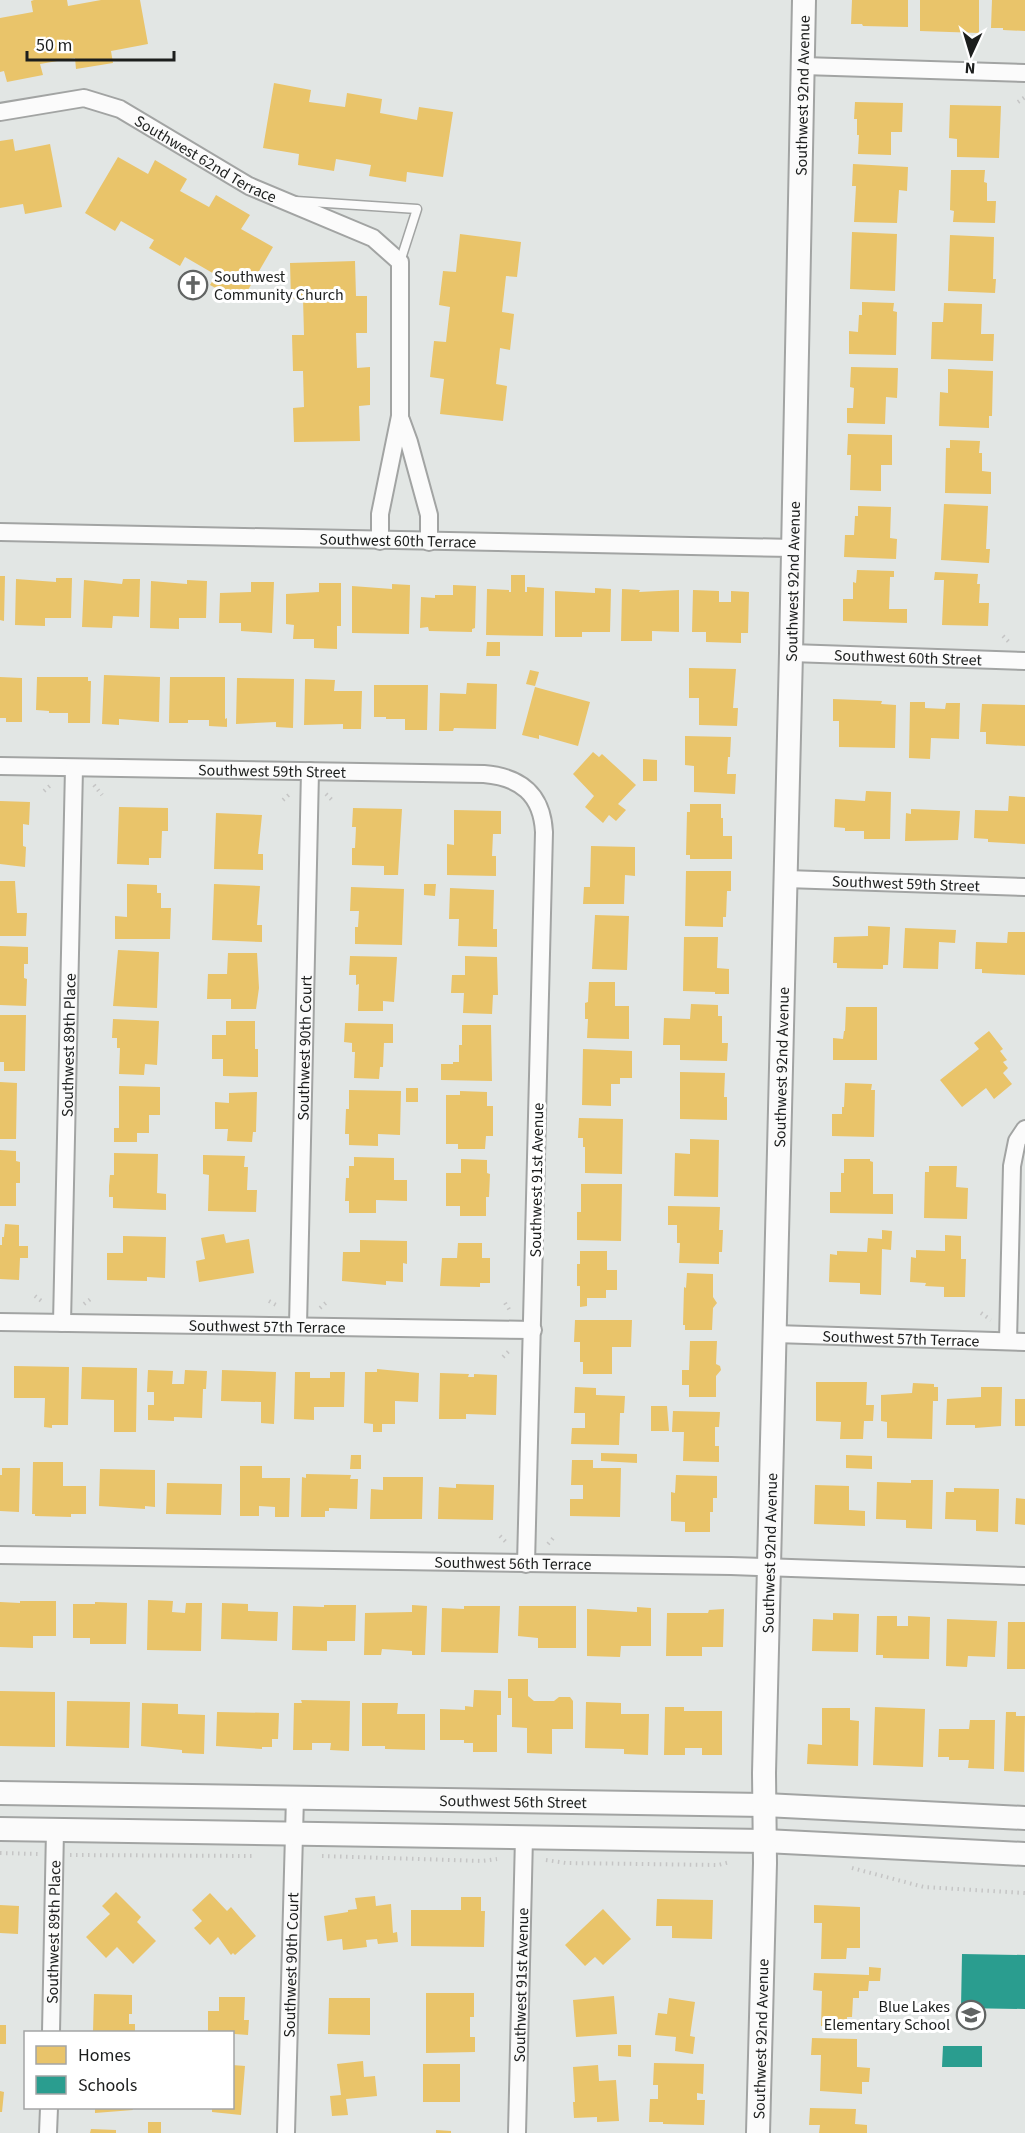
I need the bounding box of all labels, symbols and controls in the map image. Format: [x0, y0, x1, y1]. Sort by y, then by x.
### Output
street label: Southwest 92nd Avenue [791, 15, 816, 176]
scale bar [27, 24, 174, 62]
north arrow [941, 24, 1001, 84]
text: 50 m [36, 33, 72, 58]
text: N [964, 57, 976, 79]
street label: Southwest 62nd Terrace [130, 110, 280, 208]
place label: Southwest Community Church [214, 266, 344, 306]
church icon: Southwest Community Church [177, 269, 209, 301]
street label: Southwest 92nd Avenue [781, 501, 806, 662]
street label: Southwest 60th Terrace [319, 528, 477, 554]
street label: Southwest 60th Street [834, 644, 983, 672]
street label: Southwest 59th Street [198, 759, 347, 784]
street label: Southwest 59th Street [832, 871, 981, 898]
street label: Southwest 89th Place [56, 973, 82, 1117]
street label: Southwest 90th Court [292, 975, 318, 1121]
street label: Southwest 92nd Avenue [769, 987, 795, 1148]
street label: Southwest 91st Avenue [525, 1102, 549, 1258]
street label: Southwest 57th Terrace [188, 1315, 346, 1339]
street label: Southwest 57th Terrace [822, 1326, 980, 1353]
street label: Southwest 92nd Avenue [757, 1473, 783, 1634]
street label: Southwest 56th Terrace [434, 1552, 592, 1576]
street label: Southwest 56th Street [439, 1790, 588, 1814]
street label: Southwest 89th Place [42, 1860, 66, 2004]
street label: Southwest 90th Court [279, 1892, 304, 2038]
street label: Southwest 91st Avenue [509, 1907, 534, 2063]
street label: Southwest 92nd Avenue [748, 1958, 775, 2120]
place label: Blue Lakes Elementary School [824, 1996, 950, 2036]
school or university icon: Blue Lakes Elementary School [955, 1999, 987, 2031]
legend [24, 2031, 234, 2109]
text: Homes [78, 2043, 131, 2068]
text: Schools [78, 2073, 137, 2098]

